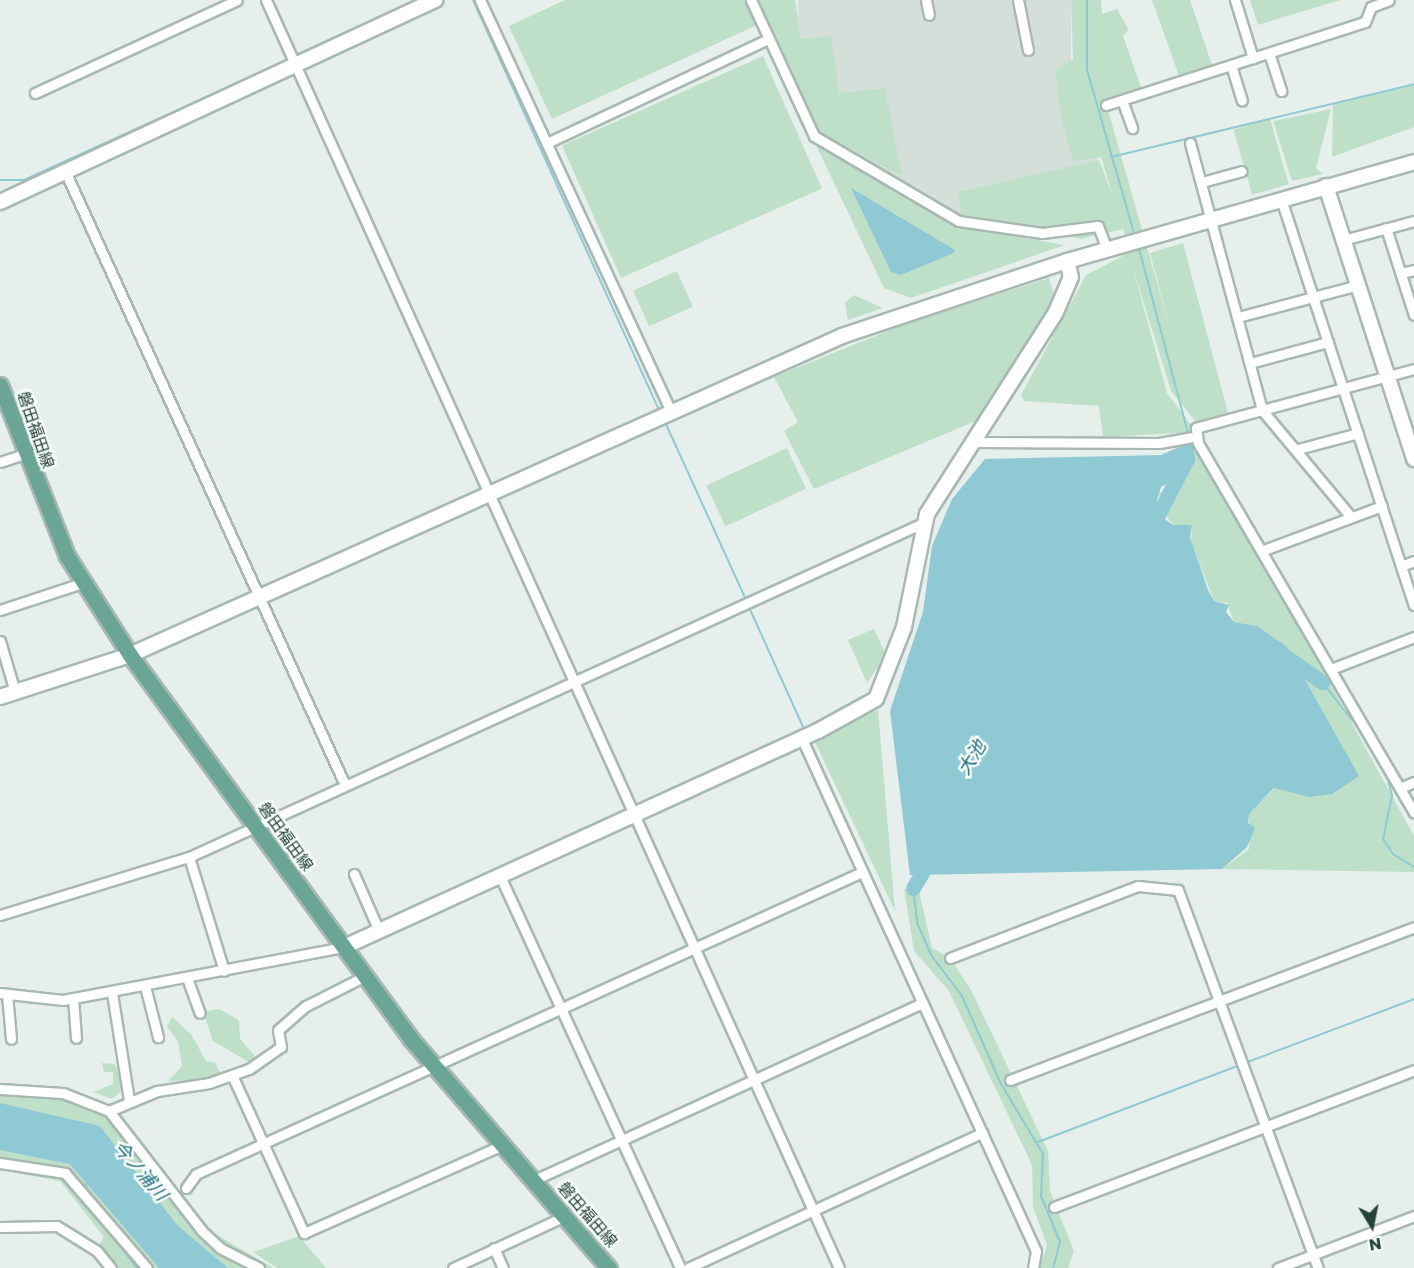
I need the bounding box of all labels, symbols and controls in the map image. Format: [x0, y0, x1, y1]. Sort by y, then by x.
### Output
street label: 磐田福田線 [13, 389, 57, 471]
water label: 大池 [953, 737, 991, 779]
street label: 磐田福田線 [254, 799, 316, 875]
water label: 今ノ浦川 [108, 1137, 172, 1205]
street label: 磐田福田線 [554, 1179, 620, 1251]
north arrow [1342, 1196, 1402, 1256]
text: N [1367, 1232, 1383, 1257]

